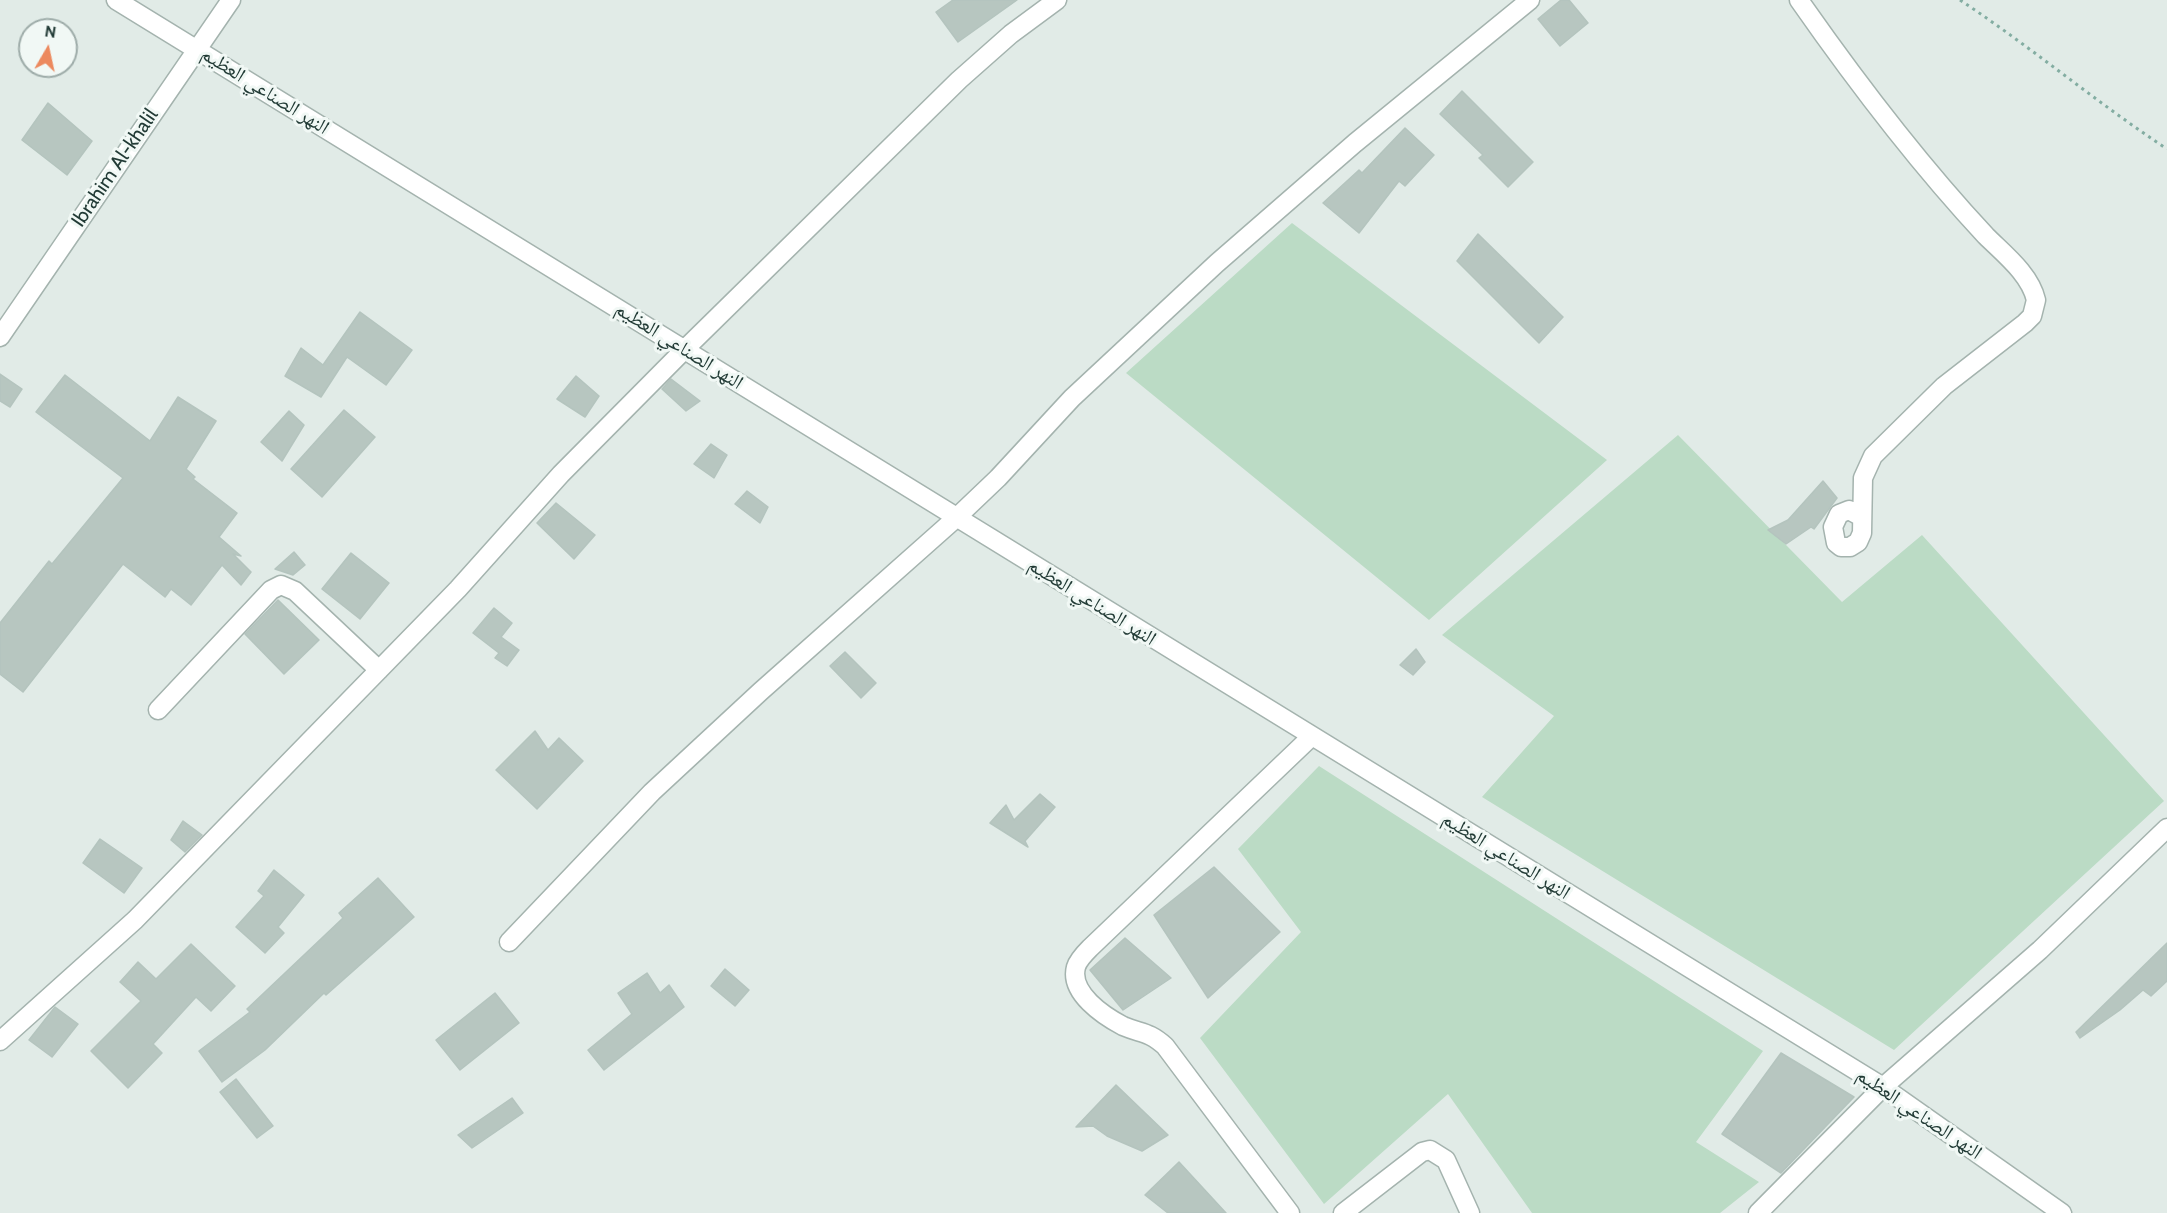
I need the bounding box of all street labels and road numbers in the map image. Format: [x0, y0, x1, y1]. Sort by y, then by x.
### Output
street label: النهر الصناعي العظيم [197, 42, 333, 140]
street label: Ibrahim Al-khalil [67, 104, 163, 232]
street label: النهر الصناعي العظيم [611, 297, 747, 395]
street label: النهر الصناعي العظيم [1024, 553, 1160, 651]
street label: النهر الصناعي العظيم [1438, 807, 1574, 905]
street label: النهر الصناعي العظيم [1852, 1063, 1986, 1165]

